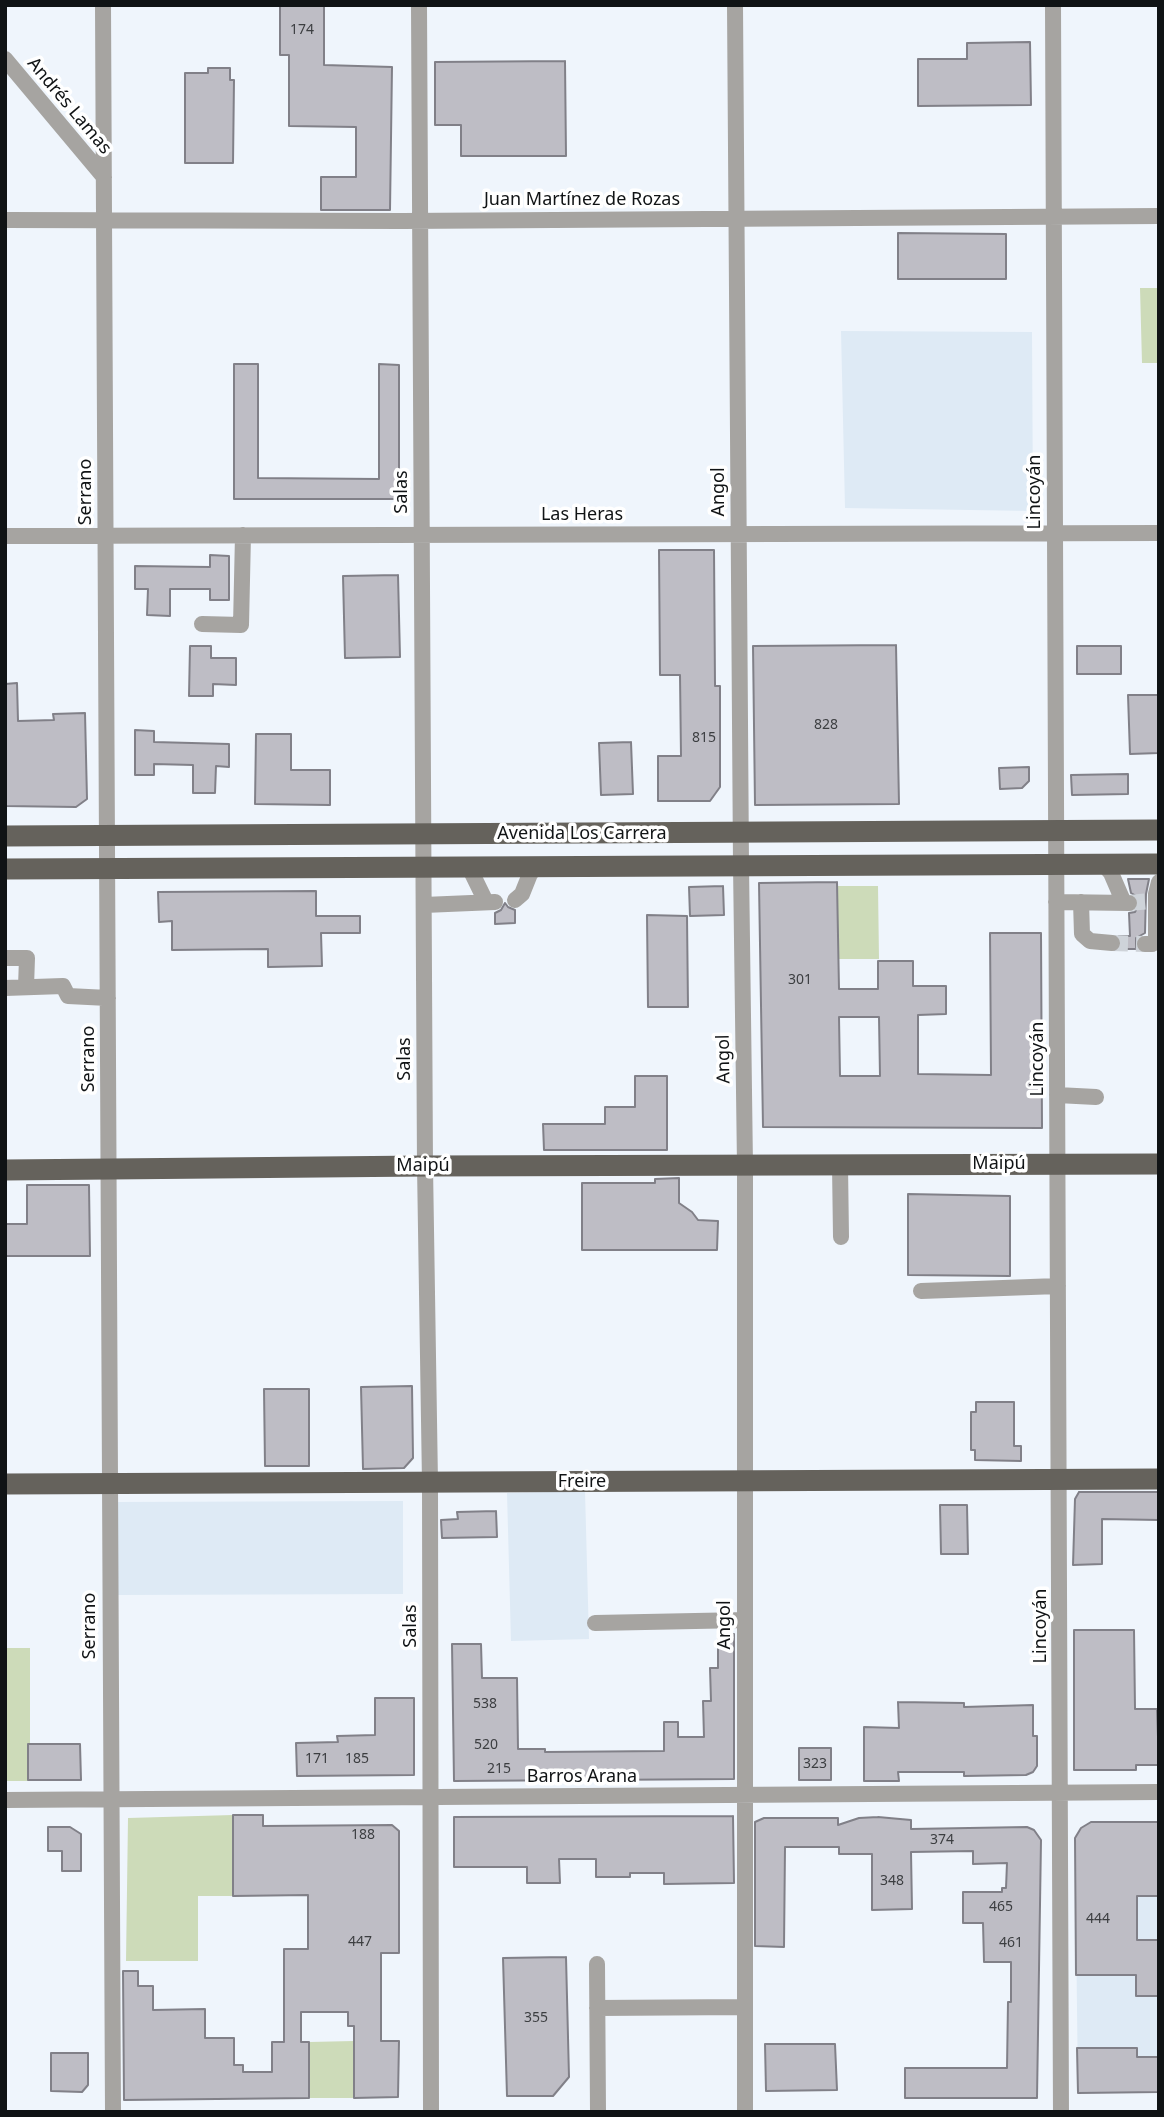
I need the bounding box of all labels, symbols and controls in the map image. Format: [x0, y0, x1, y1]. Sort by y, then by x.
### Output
house number: 174 [290, 22, 314, 38]
street label: Andrés Lamas [22, 53, 116, 159]
street label: Juan Martínez de Rozas [484, 189, 680, 211]
street label: Lincoyán [1024, 455, 1046, 529]
street label: Serrano [75, 459, 97, 525]
street label: Angol [708, 467, 730, 517]
street label: Salas [391, 470, 413, 514]
street label: Las Heras [541, 504, 623, 526]
house number: 828 [814, 717, 838, 733]
house number: 815 [692, 730, 716, 746]
street label: Avenida Los Carrera [497, 823, 667, 845]
house number: 301 [788, 972, 812, 988]
street label: Lincoyán [1027, 1022, 1049, 1096]
street label: Serrano [78, 1026, 100, 1092]
street label: Angol [713, 1034, 735, 1084]
street label: Salas [394, 1037, 416, 1081]
street label: Maipú [972, 1153, 1026, 1175]
street label: Maipú [396, 1155, 450, 1177]
street label: Freire [558, 1471, 606, 1493]
street label: Lincoyán [1030, 1589, 1052, 1663]
street label: Serrano [79, 1593, 101, 1659]
street label: Angol [714, 1600, 736, 1650]
street label: Salas [400, 1604, 422, 1648]
house number: 538 [473, 1696, 497, 1712]
house number: 520 [474, 1737, 498, 1753]
house number: 171 [305, 1751, 329, 1767]
house number: 185 [345, 1751, 369, 1767]
house number: 323 [803, 1756, 827, 1772]
house number: 215 [487, 1761, 511, 1777]
street label: Barros Arana [527, 1766, 637, 1788]
house number: 188 [351, 1827, 375, 1843]
house number: 374 [930, 1832, 954, 1848]
house number: 348 [880, 1873, 904, 1889]
house number: 465 [989, 1899, 1013, 1915]
house number: 444 [1086, 1911, 1110, 1927]
house number: 447 [348, 1934, 372, 1950]
house number: 461 [999, 1935, 1023, 1951]
house number: 355 [524, 2010, 548, 2026]

